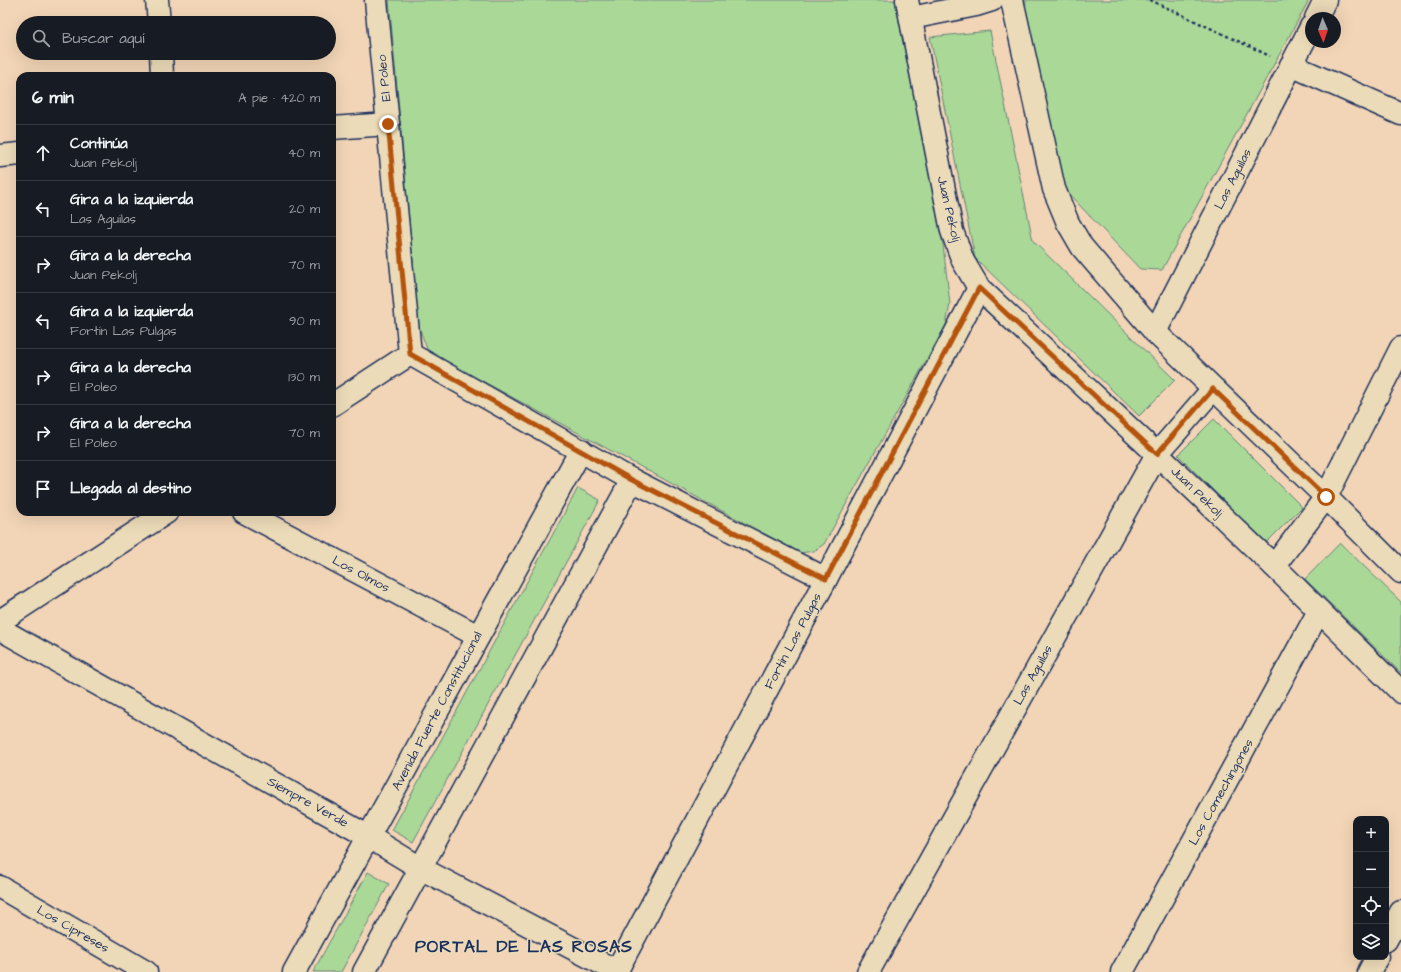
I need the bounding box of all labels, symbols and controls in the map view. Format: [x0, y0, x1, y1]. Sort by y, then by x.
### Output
north arrow [1305, 12, 1341, 48]
search box [16, 16, 336, 60]
icon: search [30, 27, 52, 49]
text: Buscar aquí [62, 28, 144, 49]
street label: El Poleo [373, 53, 395, 102]
text: 6 min [32, 86, 74, 110]
text: A pie · 420 m [238, 89, 320, 107]
route end [379, 115, 397, 133]
text: Continúa [70, 133, 128, 154]
icon: ahead [32, 142, 54, 164]
text: 40 m [288, 144, 320, 162]
street label: Las Aguilas [1210, 145, 1257, 213]
text: Juan Pekolj [70, 154, 137, 172]
street label: Juan Pekolj [933, 174, 965, 244]
text: Gira a la izquierda [70, 189, 193, 210]
icon: left [32, 198, 54, 220]
text: 20 m [289, 200, 320, 218]
text: Las Aguilas [70, 210, 136, 228]
text: Gira a la derecha [70, 245, 191, 266]
icon: right [32, 254, 54, 276]
text: 70 m [288, 256, 320, 274]
text: Juan Pekolj [70, 266, 137, 284]
text: Gira a la izquierda [70, 301, 193, 322]
icon: left [32, 310, 54, 332]
text: 90 m [289, 312, 320, 330]
text: Fortín Las Pulgas [70, 322, 177, 340]
text: Gira a la derecha [70, 357, 191, 378]
icon: right [32, 366, 54, 388]
text: 130 m [288, 368, 320, 386]
text: El Poleo [70, 378, 117, 396]
text: Gira a la derecha [70, 413, 191, 434]
icon: right [32, 422, 54, 444]
text: 70 m [288, 424, 320, 442]
text: El Poleo [70, 434, 117, 452]
street label: Juan Pekolj [1167, 462, 1228, 522]
icon: arrive [32, 478, 54, 500]
text: Llegada al destino [70, 478, 191, 499]
route start [1317, 488, 1335, 506]
street label: Los Olmos [329, 551, 393, 597]
street label: Fortín Las Pulgas [760, 589, 827, 693]
street label: Avenida Fuerte Constitucional [387, 628, 487, 794]
street label: Las Aguilas [1009, 641, 1058, 709]
street label: Los Comechingones [1184, 735, 1259, 849]
street label: Siempre Verde [264, 772, 352, 832]
map controls [1353, 816, 1389, 960]
button: + [1353, 816, 1389, 852]
button: − [1353, 852, 1389, 888]
button: locate [1353, 888, 1389, 924]
street label: Los Cipreses [34, 901, 113, 957]
button: layers [1353, 924, 1389, 960]
district label: PORTAL DE LAS ROSAS [415, 935, 633, 959]

